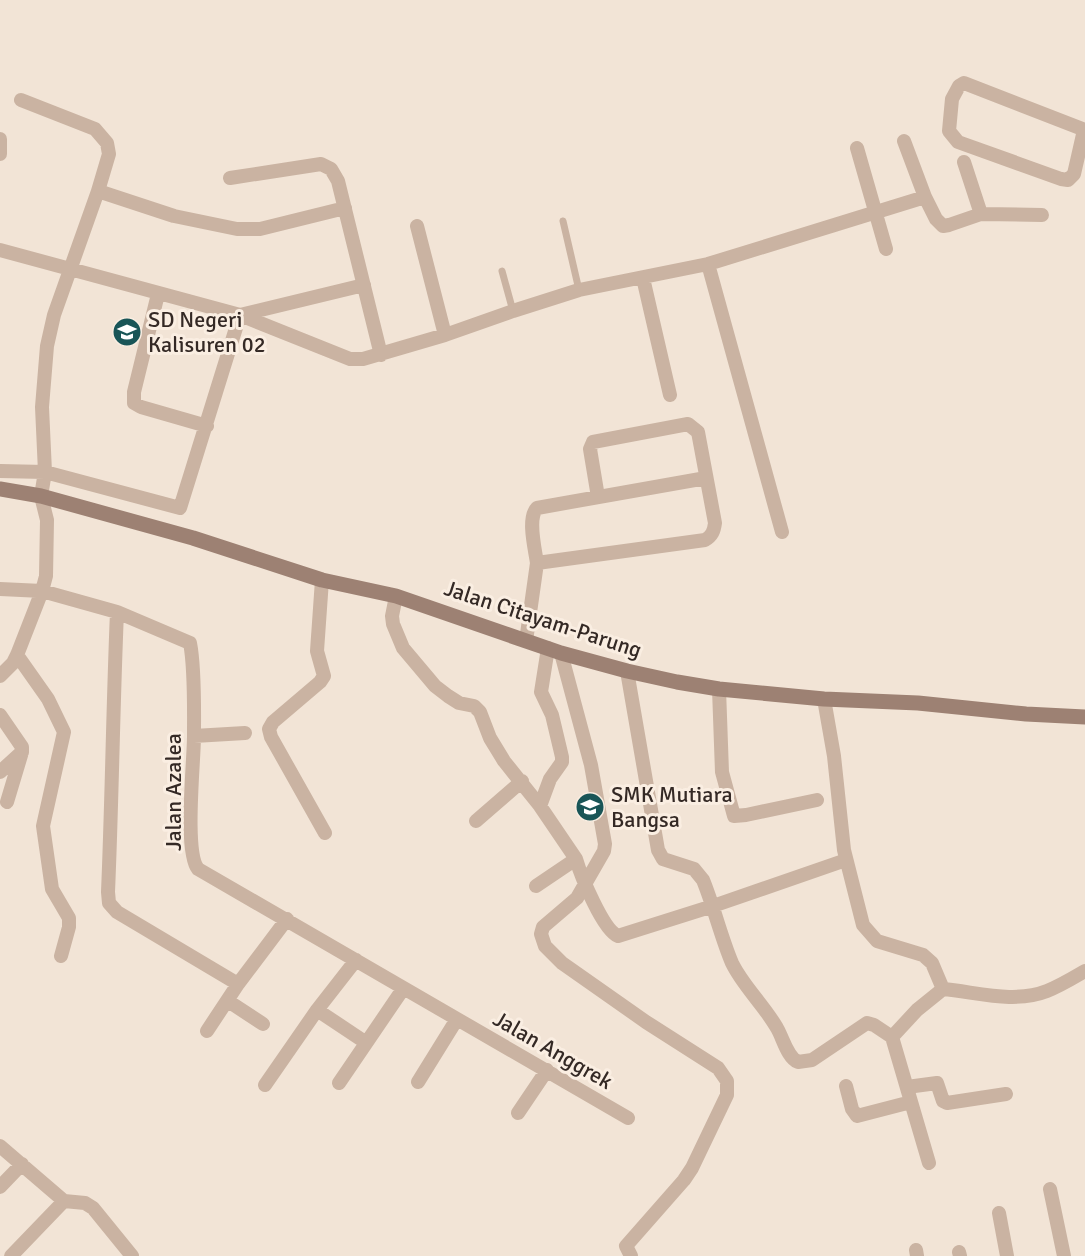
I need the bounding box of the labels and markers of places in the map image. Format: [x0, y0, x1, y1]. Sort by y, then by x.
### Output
place label: SD Negeri Kalisuren 02 [148, 306, 266, 358]
school or university icon: SD Negeri Kalisuren 02 [111, 316, 143, 348]
place label: SMK Mutiara Bangsa [611, 781, 733, 833]
school or university icon: SMK Mutiara Bangsa [574, 791, 606, 823]

